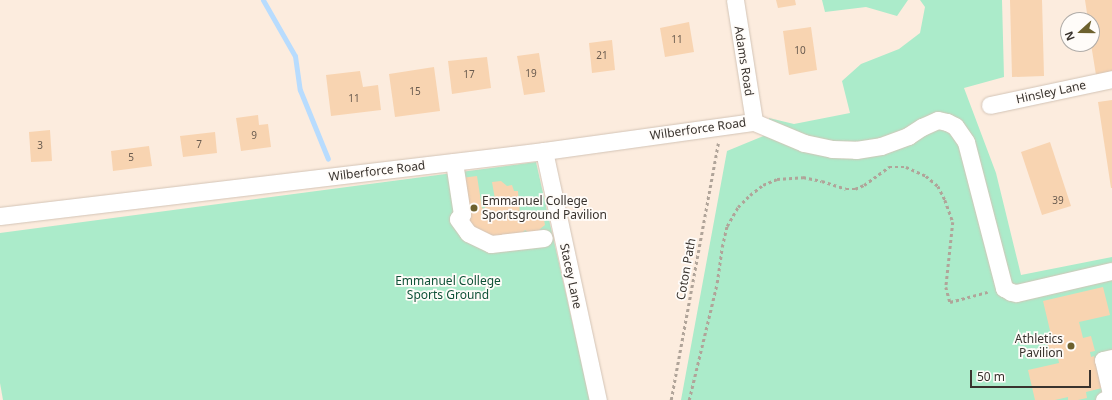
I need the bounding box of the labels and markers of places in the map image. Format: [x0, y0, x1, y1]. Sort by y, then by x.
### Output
place label: Emmanuel College Sportsground Pavilion [482, 194, 607, 222]
marker: Emmanuel College Sportsground Pavilion [469, 203, 479, 213]
place label: Athletics Pavilion [1015, 332, 1063, 360]
marker: Athletics Pavilion [1066, 341, 1076, 351]

